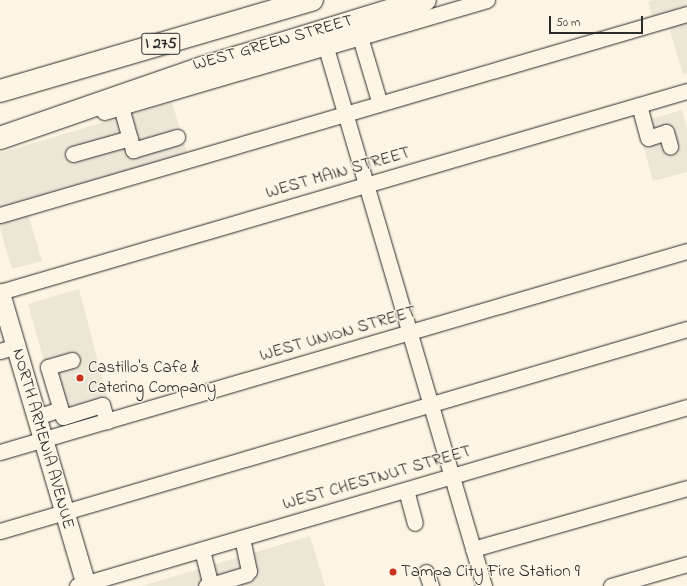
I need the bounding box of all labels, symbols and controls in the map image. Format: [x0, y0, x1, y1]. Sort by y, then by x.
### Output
scale bar [551, 8, 645, 34]
street label: WEST GREEN STREET [191, 10, 355, 76]
text: 50 m [556, 14, 580, 32]
road number: I 275 [141, 30, 181, 58]
street label: WEST MAIN STREET [263, 143, 413, 203]
street label: WEST UNION STREET [257, 302, 419, 366]
street label: NORTH ARMENIA AVENUE [7, 346, 79, 532]
place label: Castillo's Cafe & Catering Company [88, 358, 216, 398]
marker: Castillo's Cafe & Catering Company [75, 373, 85, 383]
street label: WEST CHESTNUT STREET [280, 441, 474, 515]
place label: Tampa City Fire Station 9 [401, 562, 580, 582]
marker: Tampa City Fire Station 9 [388, 567, 398, 577]

